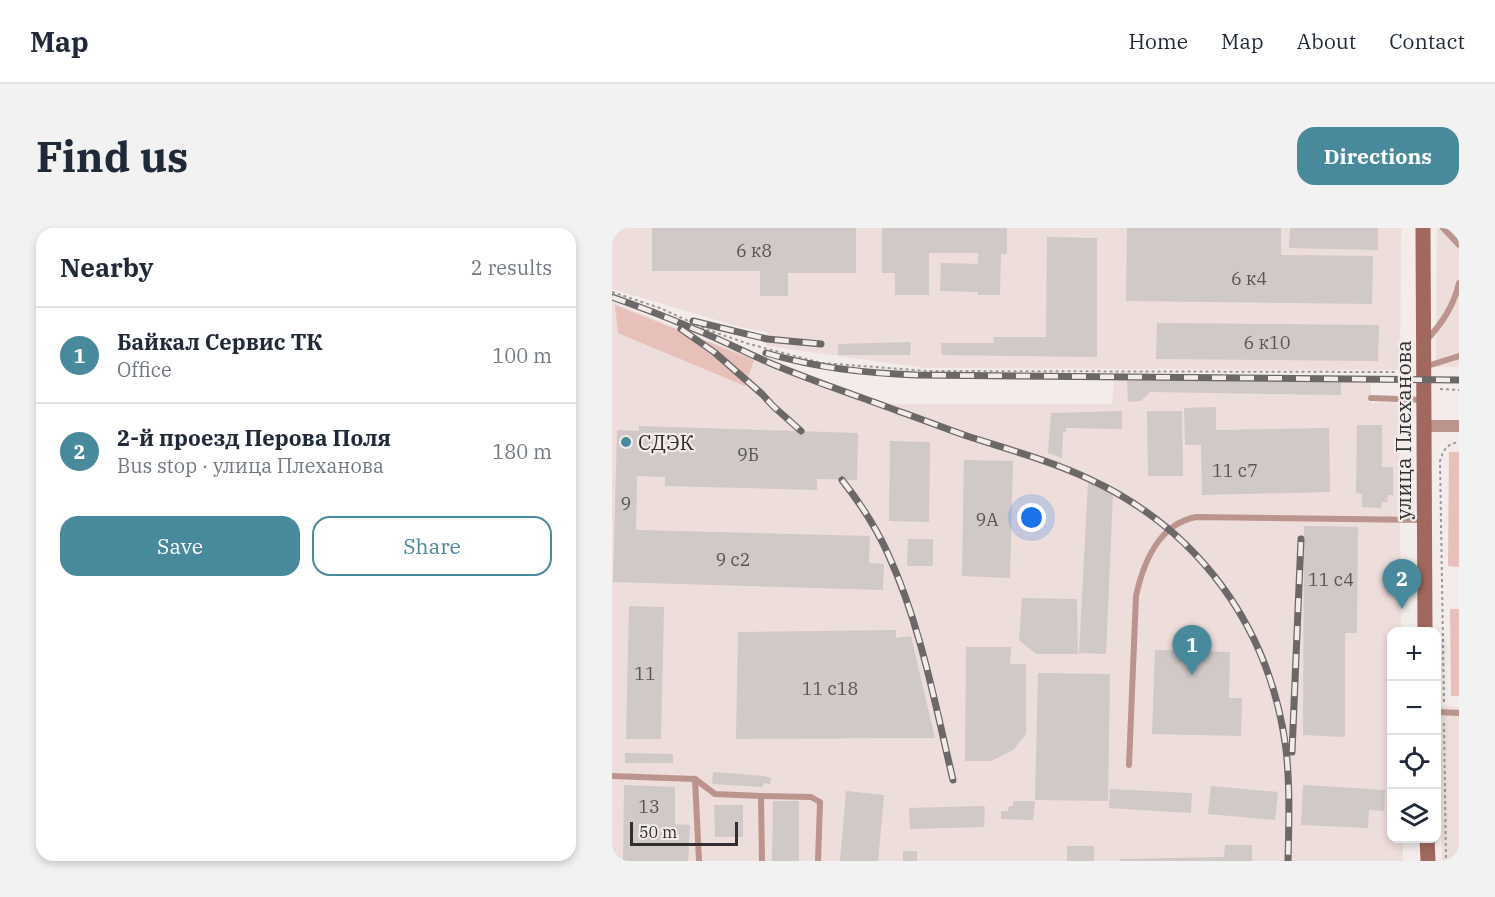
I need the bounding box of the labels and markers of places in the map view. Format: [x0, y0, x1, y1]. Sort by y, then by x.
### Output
place label: СДЭК [638, 428, 695, 456]
marker: СДЭК [619, 435, 633, 449]
pin: 2 [1382, 560, 1422, 609]
pin: 1 [1172, 626, 1212, 675]

